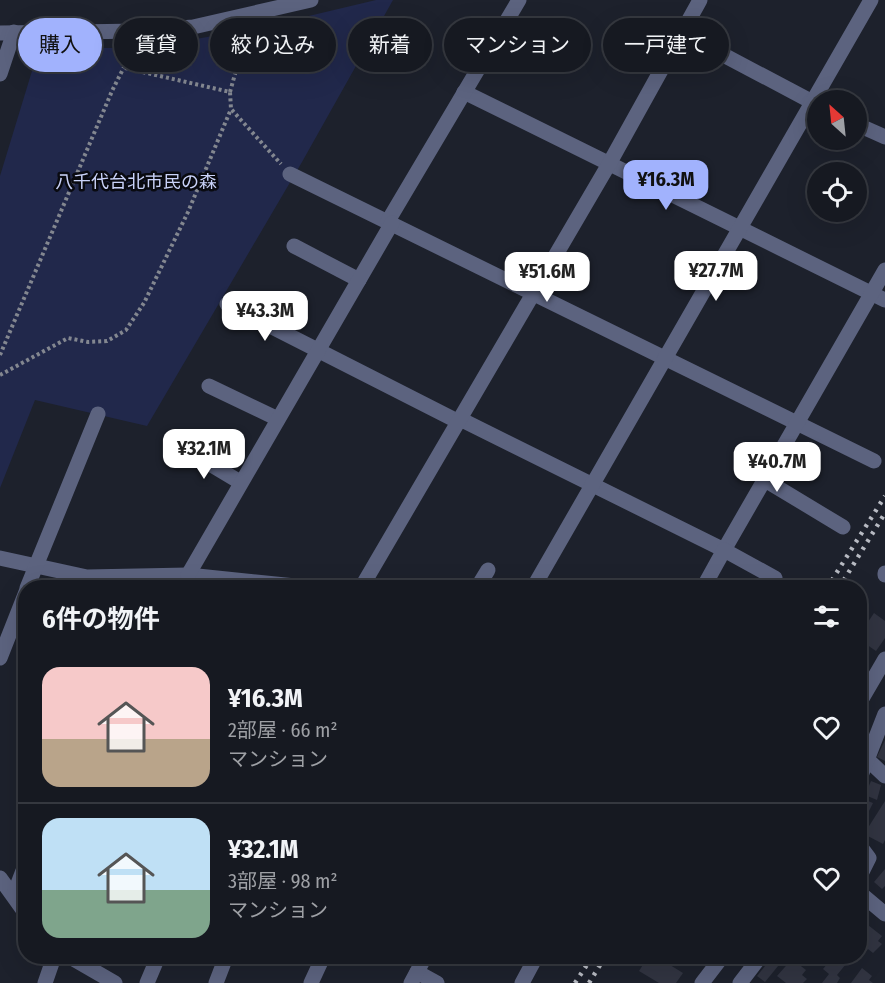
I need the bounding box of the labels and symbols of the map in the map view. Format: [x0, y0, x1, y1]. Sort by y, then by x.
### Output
north arrow [807, 90, 867, 150]
pin: ¥16.3M [617, 160, 715, 211]
park label: 八千代台北市民の森 [55, 171, 217, 193]
pin: ¥27.7M [667, 251, 765, 302]
pin: ¥51.6M [498, 252, 596, 303]
pin: ¥43.3M [216, 291, 314, 342]
pin: ¥32.1M [155, 429, 253, 480]
pin: ¥40.7M [728, 442, 826, 493]

